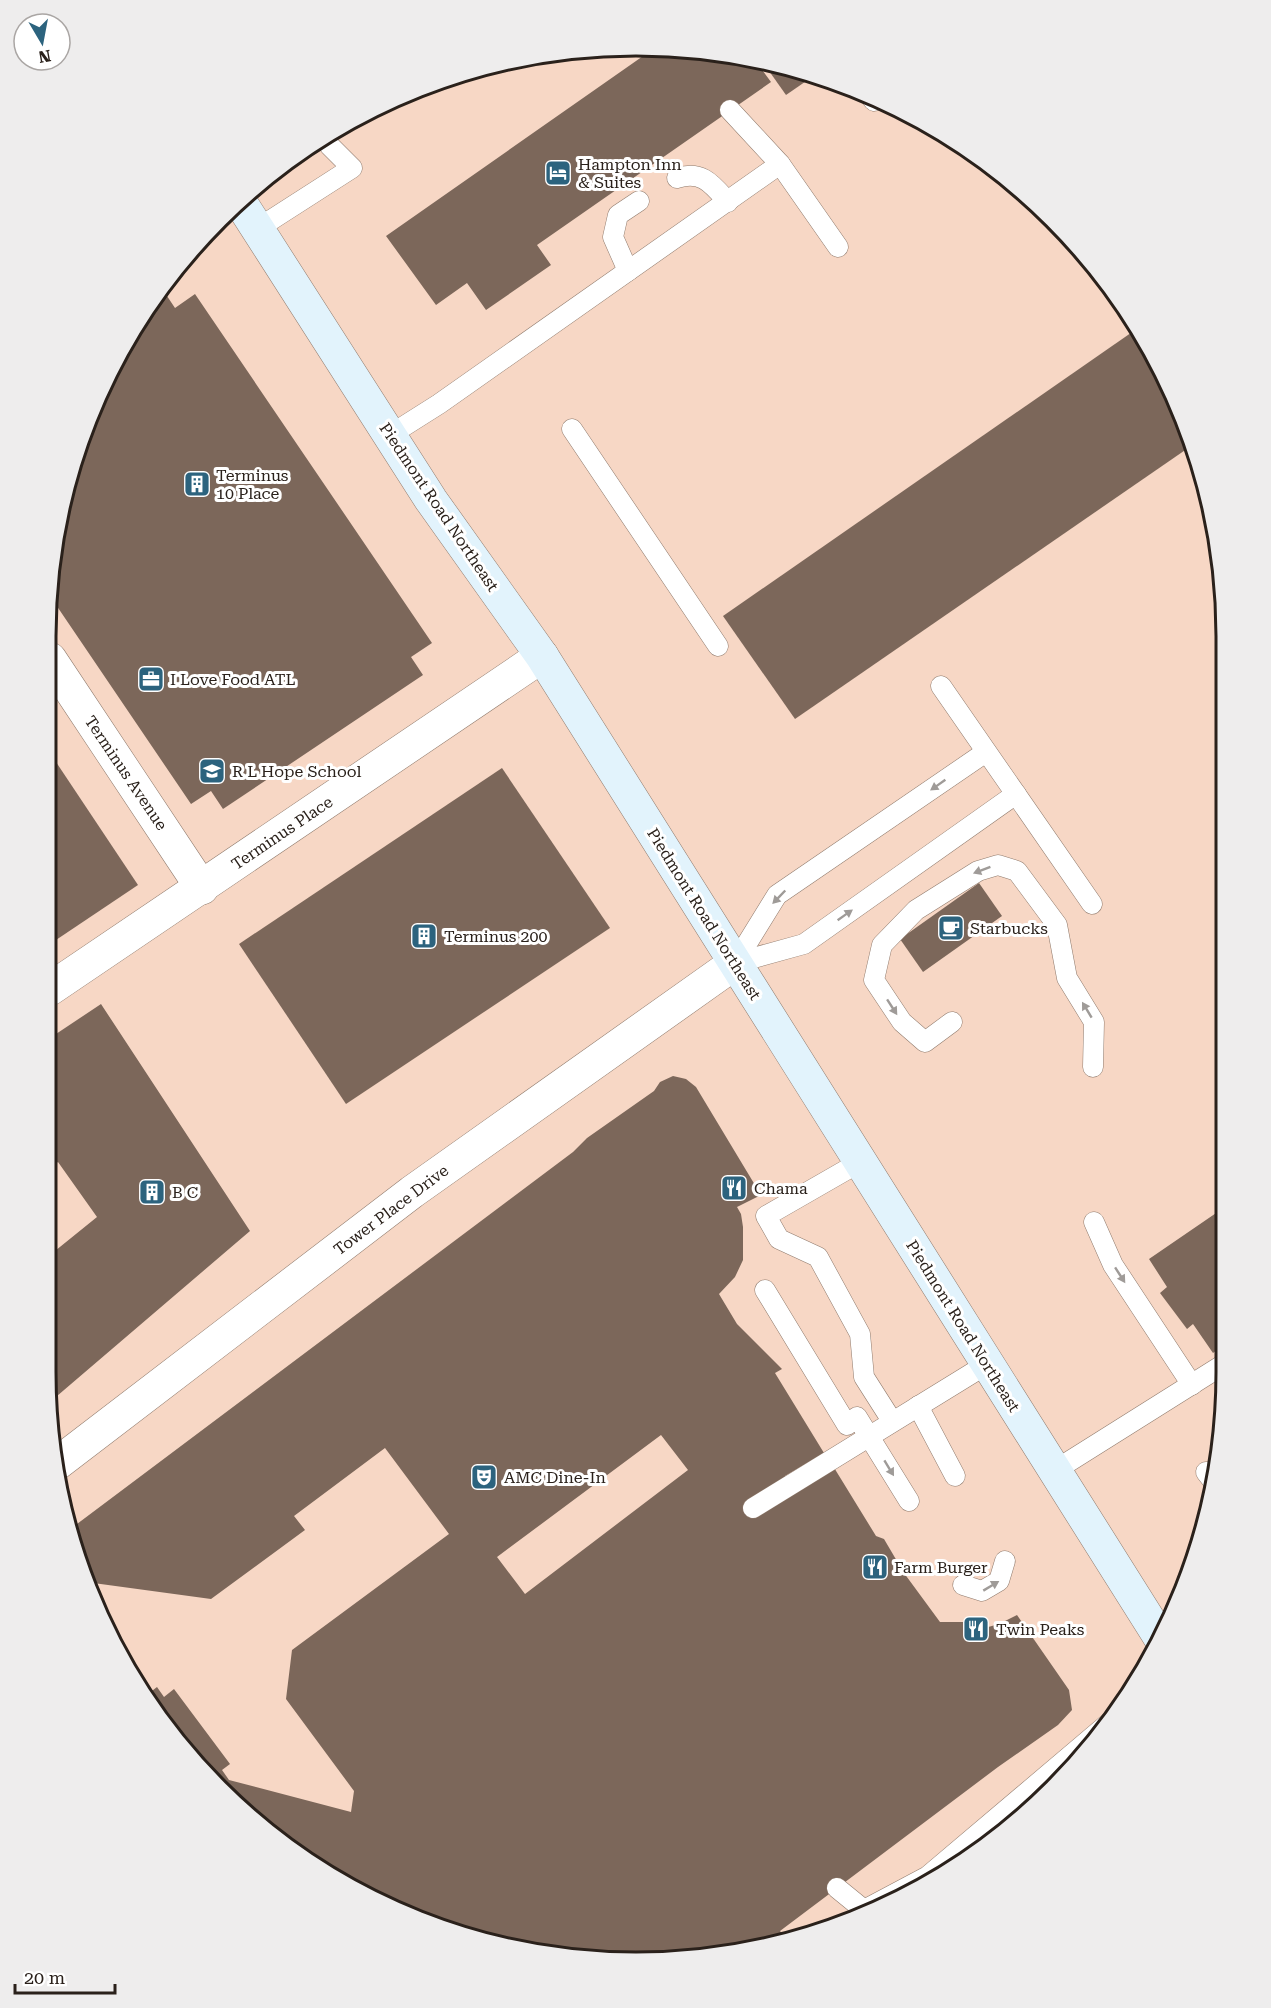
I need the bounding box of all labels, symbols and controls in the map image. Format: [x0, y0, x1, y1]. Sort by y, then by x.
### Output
north arrow [12, 12, 72, 72]
text: N [37, 46, 52, 67]
place label: Hampton Inn & Suites [578, 155, 682, 192]
hotel icon: Hampton Inn & Suites [543, 158, 573, 188]
street label: Piedmont Road Northeast [375, 419, 503, 595]
place label: Terminus 10 Place [216, 466, 289, 503]
building icon: Terminus 10 Place [182, 469, 212, 499]
office icon: I Love Food ATL [136, 664, 166, 694]
place label: I Love Food ATL [170, 670, 295, 689]
street label: Terminus Avenue [81, 712, 171, 834]
school or university icon: R L Hope School [197, 756, 227, 786]
place label: R L Hope School [232, 762, 362, 781]
one-way arrow [930, 779, 946, 790]
street label: Terminus Place [228, 792, 336, 874]
street label: Piedmont Road Northeast [643, 824, 765, 1004]
one-way arrow [973, 866, 991, 876]
one-way arrow [772, 889, 786, 904]
one-way arrow [836, 909, 852, 921]
cafe icon: Starbucks [936, 913, 966, 943]
place label: Starbucks [970, 919, 1048, 938]
building icon: Terminus 200 [409, 921, 439, 951]
place label: Terminus 200 [444, 927, 547, 946]
one-way arrow [887, 999, 898, 1015]
one-way arrow [1081, 1002, 1092, 1018]
street label: Tower Place Drive [330, 1161, 452, 1259]
restaurant icon: Chama [719, 1173, 749, 1203]
building icon: B C [137, 1177, 167, 1207]
place label: Chama [754, 1179, 808, 1198]
place label: B C [172, 1183, 198, 1202]
street label: Piedmont Road Northeast [902, 1236, 1024, 1416]
one-way arrow [1114, 1267, 1125, 1283]
one-way arrow [884, 1460, 895, 1476]
theatre icon: AMC Dine-In [469, 1462, 499, 1492]
place label: AMC Dine-In [504, 1468, 606, 1487]
restaurant icon: Farm Burger [860, 1552, 890, 1582]
place label: Farm Burger [894, 1558, 988, 1577]
one-way arrow [983, 1581, 1000, 1591]
restaurant icon: Twin Peaks [961, 1614, 991, 1644]
place label: Twin Peaks [996, 1620, 1085, 1639]
scale bar [15, 1957, 116, 1995]
text: 20 m [24, 1967, 65, 1988]

